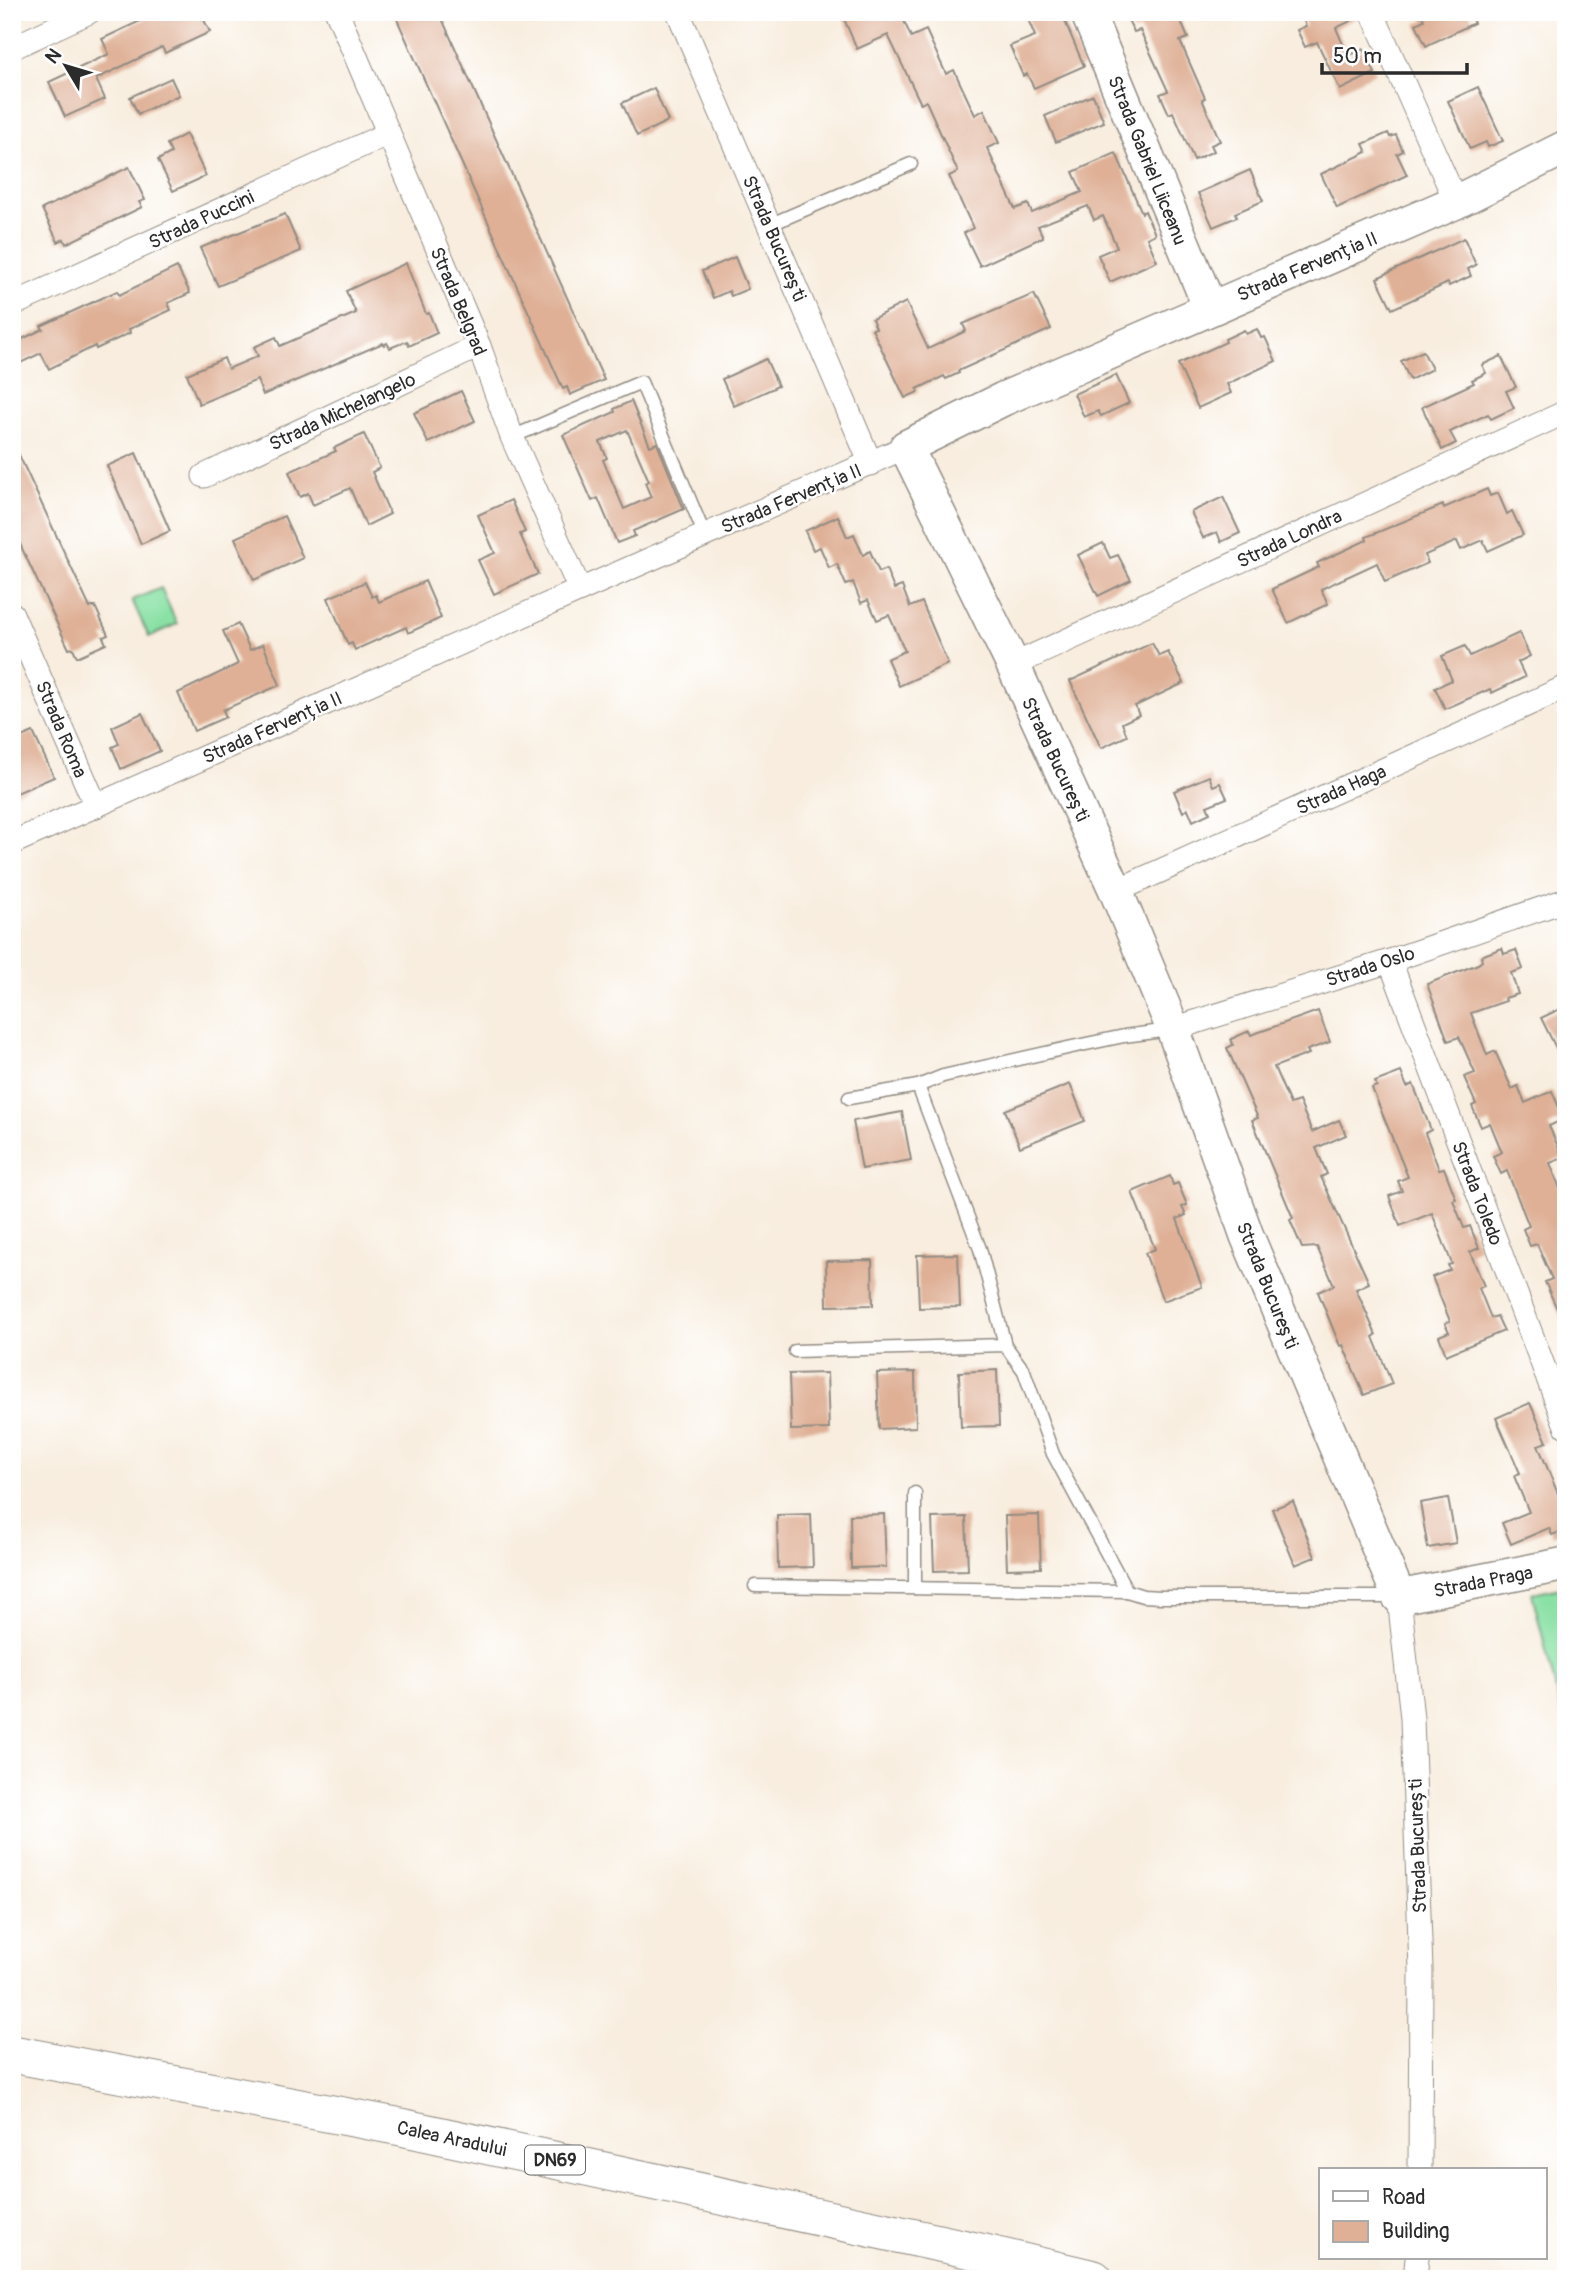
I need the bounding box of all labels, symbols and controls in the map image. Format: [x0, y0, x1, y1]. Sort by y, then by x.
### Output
north arrow [32, 32, 102, 102]
scale bar [1322, 32, 1468, 76]
text: 50 m [1333, 43, 1382, 70]
text: N [40, 44, 67, 69]
street label: Strada Gabriel Liiceanu [1102, 72, 1192, 249]
street label: Strada București [737, 172, 811, 305]
street label: Strada Puccini [145, 185, 258, 255]
street label: Strada Fervenția II [1233, 226, 1381, 307]
street label: Strada Belgrad [424, 243, 492, 359]
street label: Strada Michelangelo [265, 367, 419, 456]
street label: Strada Fervenția II [717, 458, 865, 539]
street label: Strada Londra [1233, 504, 1346, 574]
street label: Strada Roma [30, 677, 92, 782]
street label: Strada Fervenția II [199, 686, 346, 769]
street label: Strada București [1016, 693, 1094, 825]
street label: Strada Haga [1293, 759, 1390, 820]
street label: Strada Oslo [1323, 941, 1418, 993]
street label: Strada Toledo [1446, 1138, 1508, 1249]
street label: Strada București [1231, 1219, 1303, 1352]
street label: Strada Praga [1431, 1561, 1535, 1603]
street label: Strada București [1404, 1778, 1432, 1914]
street label: Calea Aradului [395, 2116, 509, 2162]
road number: DN69 [525, 2146, 585, 2174]
legend [1319, 2168, 1546, 2260]
text: Road [1382, 2184, 1426, 2211]
text: Building [1382, 2218, 1449, 2245]

